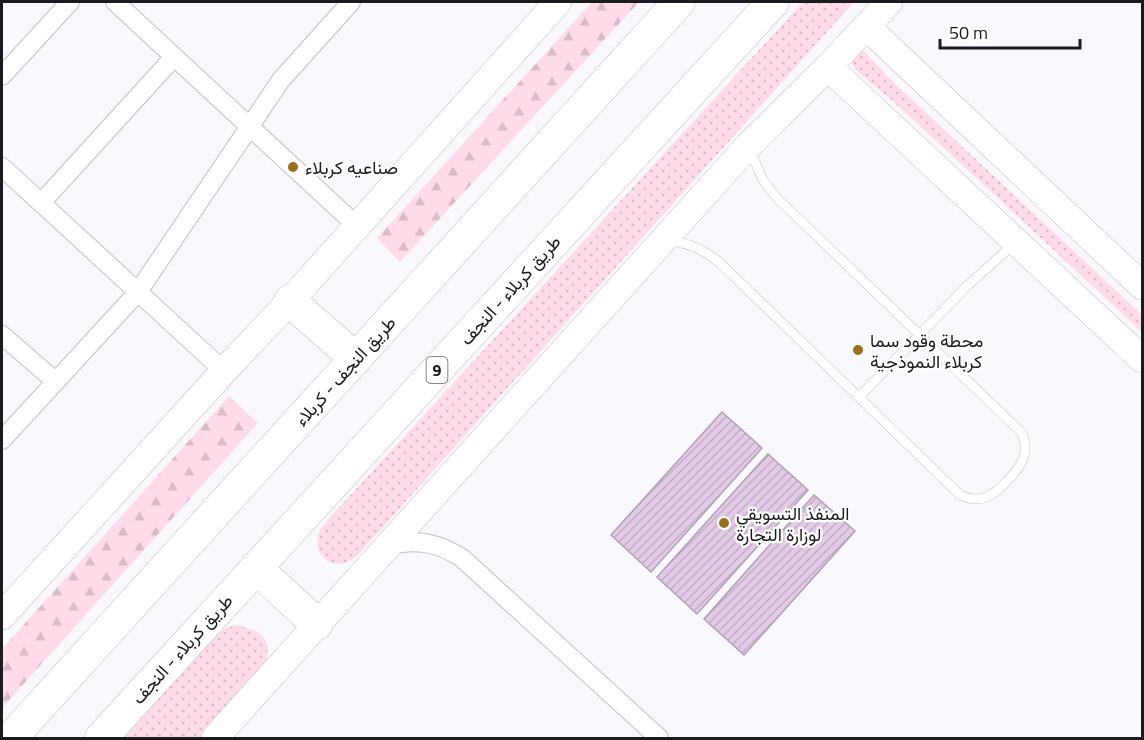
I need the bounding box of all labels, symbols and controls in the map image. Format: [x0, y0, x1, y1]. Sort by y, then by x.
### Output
scale bar [940, 12, 1080, 50]
text: 50 m [949, 19, 988, 46]
place label: صناعيه كربلاء [305, 154, 398, 181]
marker: صناعيه كربلاء [286, 160, 300, 174]
street label: طريق كربلاء - النجف [453, 229, 567, 351]
street label: طريق النجف - كربلاء [288, 310, 402, 432]
place label: محطة وقود سما كربلاء النموذجية [870, 327, 983, 375]
marker: محطة وقود سما كربلاء النموذجية [851, 343, 865, 357]
road number: 9 [426, 357, 448, 383]
place label: المنفذ التسويقي لوزارة التجارة [736, 500, 850, 548]
marker: المنفذ التسويقي لوزارة التجارة [717, 516, 731, 530]
street label: طريق كربلاء - النجف [125, 588, 239, 710]

